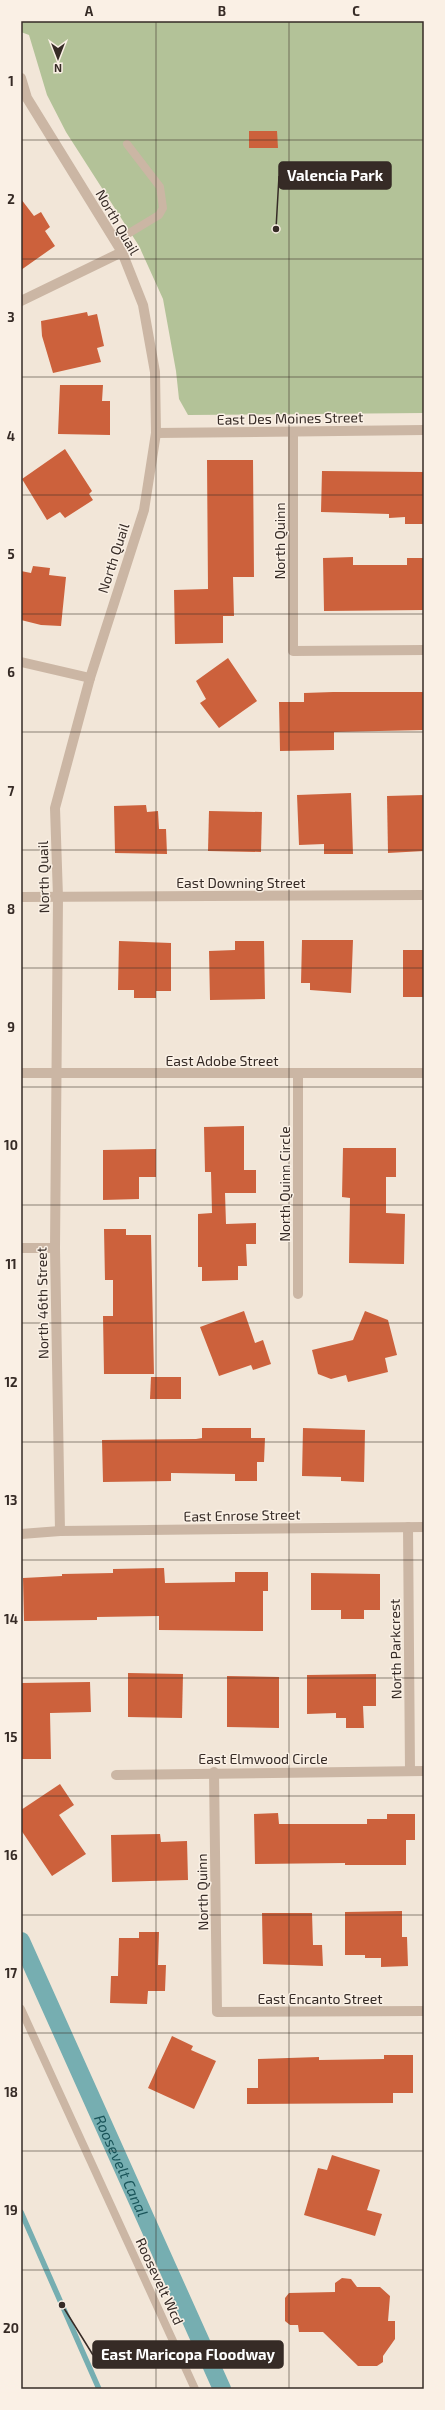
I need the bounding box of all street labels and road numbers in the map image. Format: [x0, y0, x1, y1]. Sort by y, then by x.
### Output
street label: North Quail [92, 186, 144, 258]
street label: East Des Moines Street [217, 408, 363, 428]
street label: North Quinn [271, 502, 288, 580]
street label: North Quail [94, 520, 133, 595]
street label: North Quail [34, 840, 52, 913]
street label: East Downing Street [176, 874, 306, 891]
street label: East Adobe Street [166, 1052, 278, 1069]
street label: North Quinn Circle [276, 1126, 293, 1242]
street label: North 46th Street [33, 1247, 51, 1359]
street label: East Enrose Street [183, 1505, 301, 1525]
street label: North Parkcrest [386, 1599, 404, 1699]
street label: East Elmwood Circle [198, 1750, 328, 1767]
street label: North Quinn [193, 1853, 211, 1931]
street label: East Encanto Street [257, 1990, 383, 2007]
street label: Roosevelt Wcd [132, 2235, 188, 2327]

